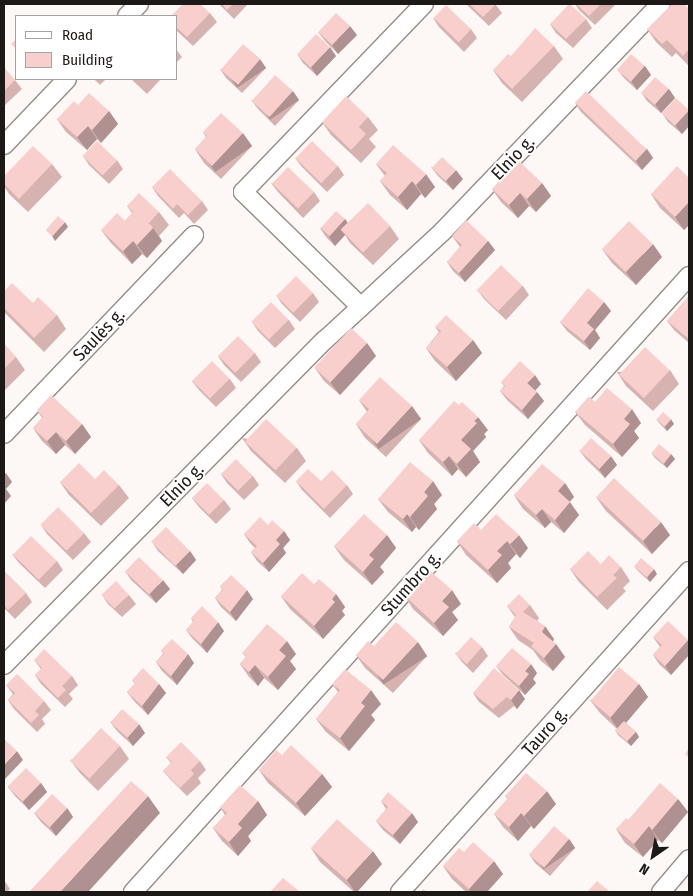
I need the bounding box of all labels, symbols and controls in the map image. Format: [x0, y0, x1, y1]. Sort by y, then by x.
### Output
legend [15, 15, 178, 80]
text: Road [62, 26, 93, 44]
text: Building [62, 51, 113, 69]
street label: Elnio g. [487, 131, 539, 185]
street label: Saulės g. [69, 304, 129, 366]
street label: Elnio g. [156, 459, 208, 511]
street label: Stumbro g. [376, 547, 446, 621]
street label: Tauro g. [518, 703, 572, 761]
north arrow [628, 831, 678, 881]
text: N [636, 860, 653, 878]

